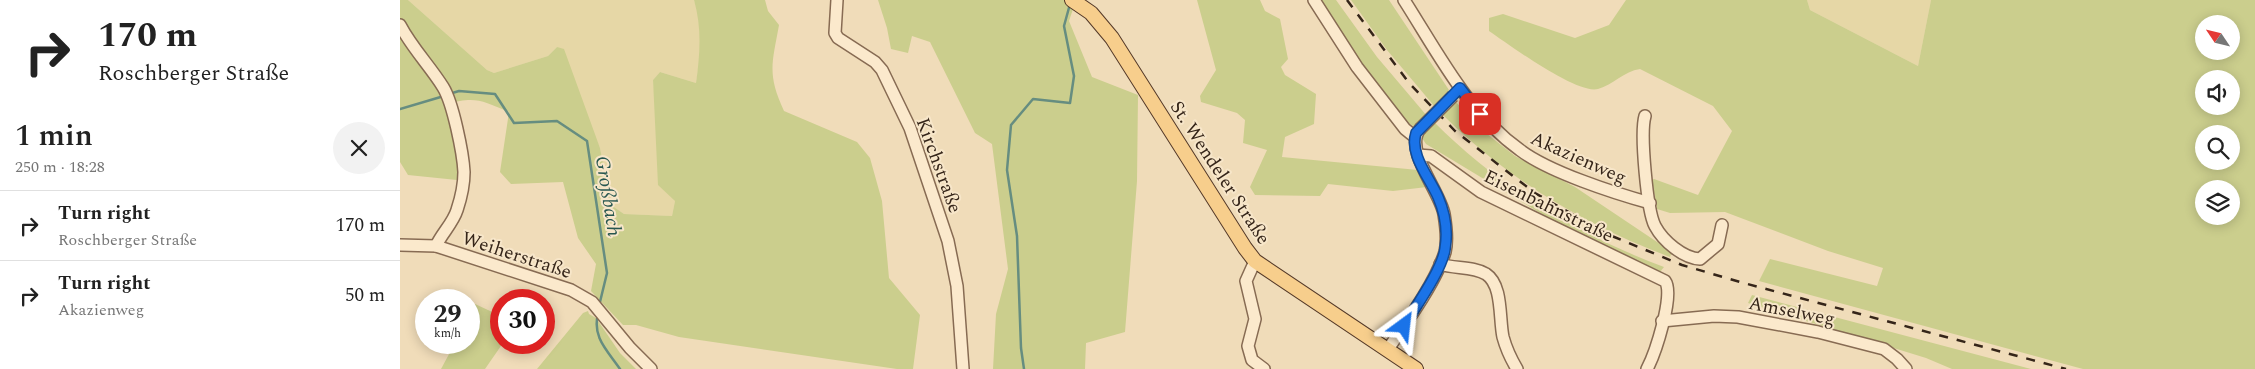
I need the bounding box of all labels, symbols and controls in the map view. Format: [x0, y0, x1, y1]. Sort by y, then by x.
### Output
text: 170 m [98, 9, 197, 62]
north arrow [2195, 15, 2240, 60]
map controls [2195, 15, 2240, 225]
icon: right [15, 20, 80, 85]
text: Roschberger Straße [98, 57, 289, 90]
button: sound [2195, 70, 2240, 115]
pin [1459, 93, 1501, 135]
street label: St. Wendeler Straße [1162, 95, 1277, 251]
icon: arrive [1466, 100, 1494, 128]
text: 1 min [15, 113, 93, 159]
street label: Kirchstraße [908, 114, 969, 217]
button: close [333, 122, 385, 174]
street label: Akazienweg [1526, 124, 1631, 192]
button: search [2195, 125, 2240, 170]
water label: Großbach [587, 154, 629, 239]
text: 250 m · 18:28 [15, 155, 105, 179]
street label: Eisenbahnstraße [1479, 162, 1618, 250]
button: layers [2195, 180, 2240, 225]
text: Turn right [58, 199, 151, 228]
text: 170 m [335, 211, 385, 240]
icon: right [15, 212, 43, 240]
street label: Weiherstraße [458, 224, 575, 287]
text: Roschberger Straße [58, 228, 197, 252]
text: Turn right [58, 269, 151, 298]
text: 50 m [345, 281, 385, 310]
icon: right [15, 282, 43, 310]
speed limit sign: 30 [490, 289, 555, 354]
street label: Amselweg [1746, 289, 1837, 334]
text: 29 [433, 296, 462, 334]
text: Akazienweg [58, 298, 144, 322]
position arrow [1377, 299, 1429, 351]
text: km/h [434, 324, 461, 343]

